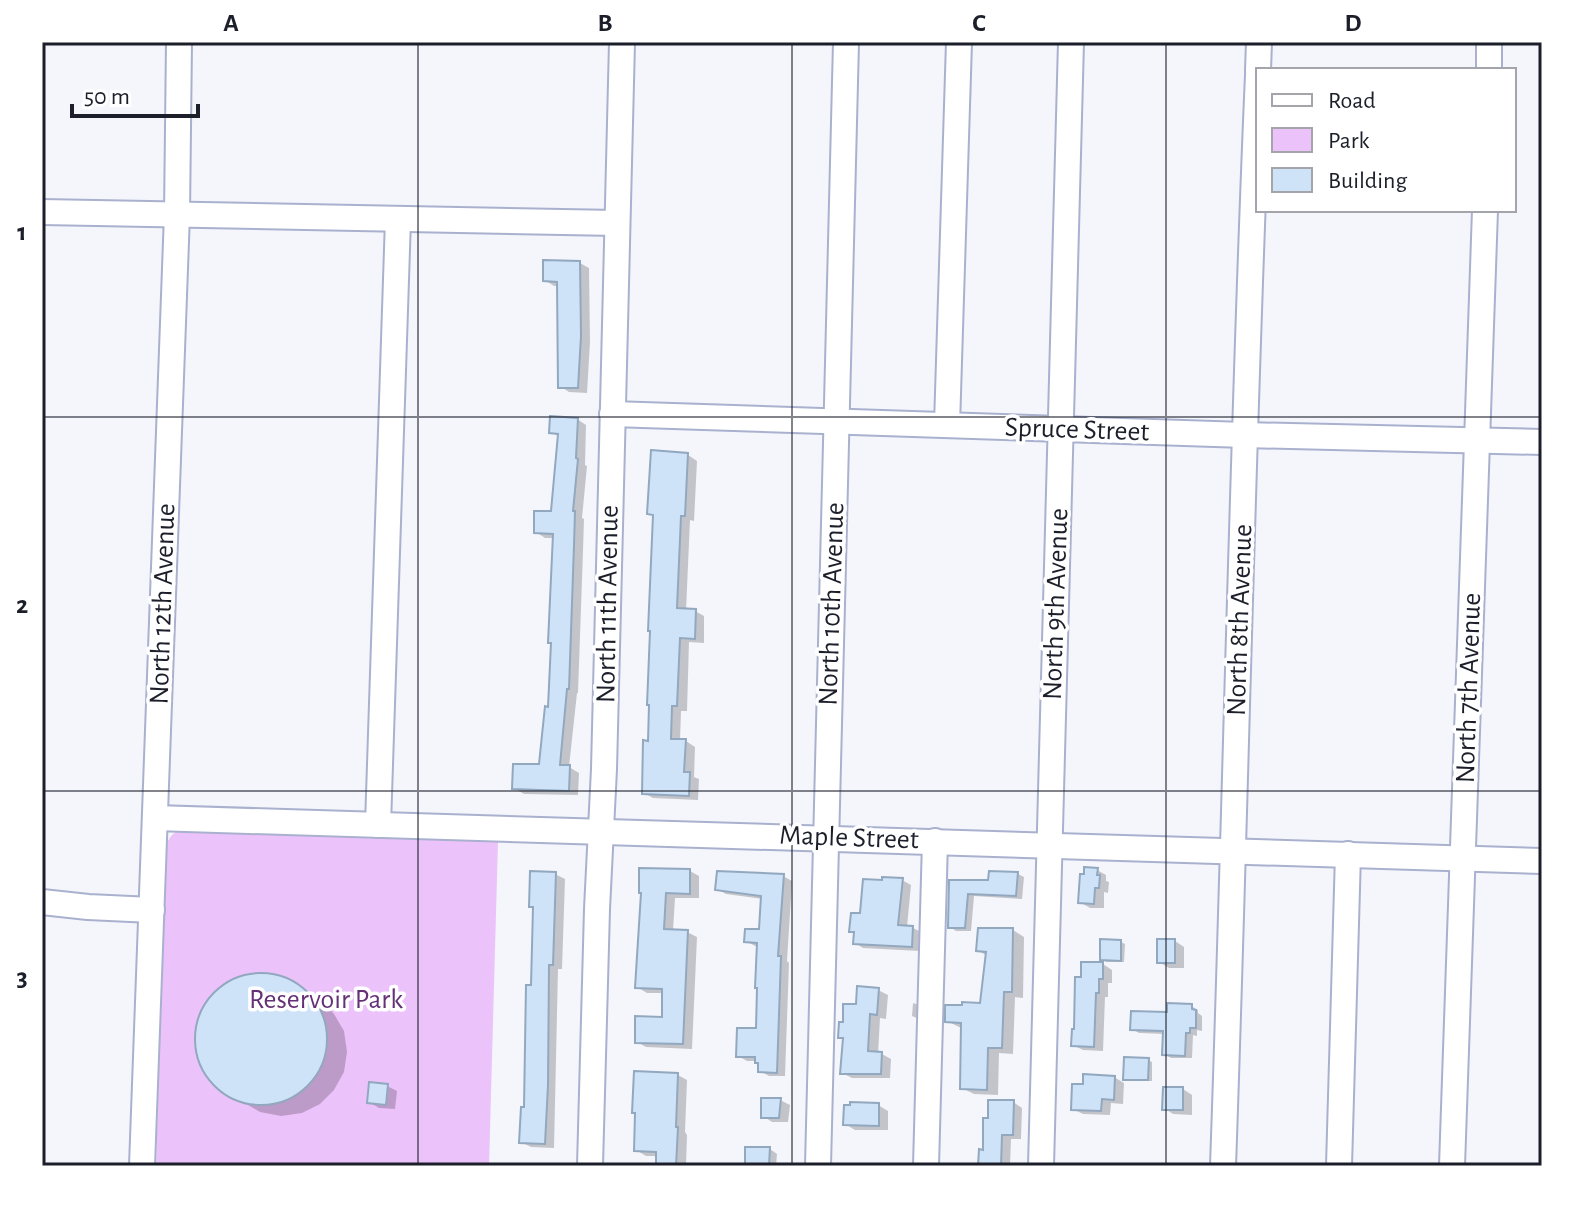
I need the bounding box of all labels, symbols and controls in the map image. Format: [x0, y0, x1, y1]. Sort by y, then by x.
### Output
text: A [223, 10, 239, 36]
text: B [597, 10, 613, 36]
text: C [972, 10, 986, 36]
text: D [1344, 10, 1362, 36]
scale bar [72, 68, 198, 118]
legend [1256, 68, 1516, 212]
text: 50 m [84, 85, 130, 109]
text: Road [1328, 89, 1376, 113]
text: Park [1328, 129, 1369, 153]
text: Building [1328, 169, 1407, 193]
text: 1 [17, 219, 27, 245]
street label: Spruce Street [1004, 413, 1150, 447]
street label: North 10th Avenue [814, 502, 850, 706]
street label: North 12th Avenue [145, 503, 181, 705]
street label: North 11th Avenue [592, 505, 624, 703]
street label: North 9th Avenue [1039, 508, 1073, 700]
street label: North 8th Avenue [1223, 523, 1257, 717]
text: 2 [16, 592, 28, 618]
street label: North 7th Avenue [1452, 592, 1486, 784]
street label: Maple Street [779, 822, 919, 854]
text: 3 [16, 965, 28, 991]
park label: Reservoir Park [249, 986, 403, 1014]

